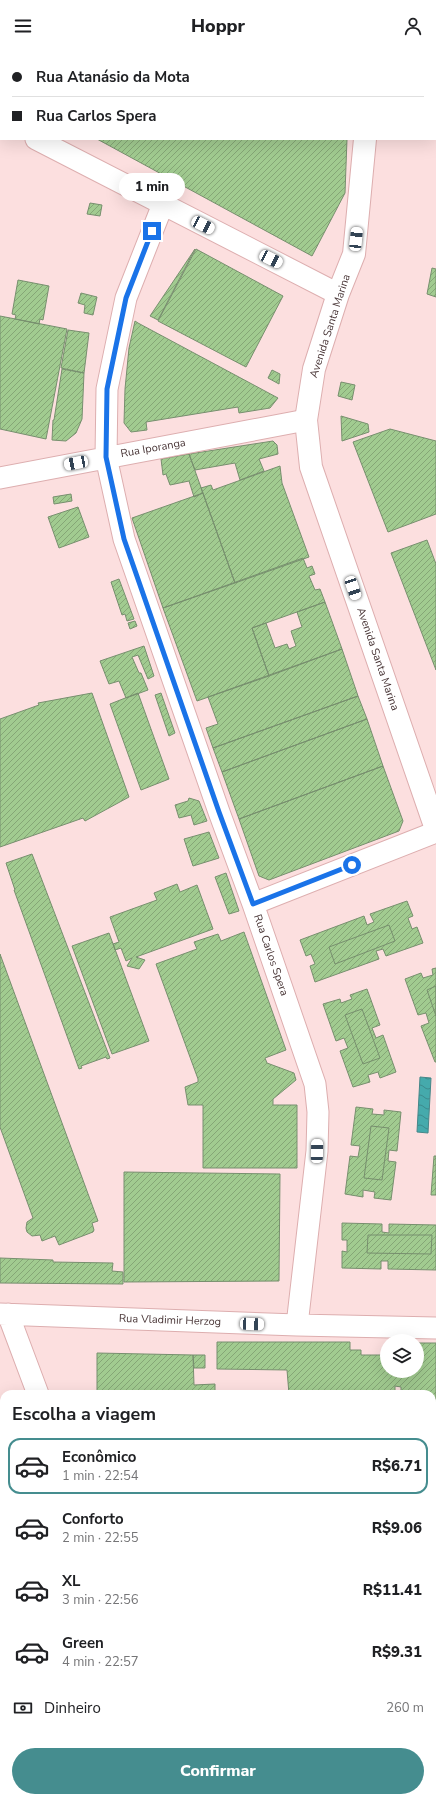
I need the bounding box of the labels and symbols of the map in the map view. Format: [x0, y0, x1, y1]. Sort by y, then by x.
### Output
callout: 1 min [119, 173, 185, 201]
car [190, 214, 216, 236]
route end [143, 222, 161, 240]
car [349, 226, 363, 252]
car [258, 248, 284, 270]
street label: Avenida Santa Marina [306, 272, 354, 380]
street label: Rua Iporanga [119, 435, 187, 461]
car [63, 455, 89, 471]
car [343, 575, 363, 601]
street label: Avenida Santa Marina [353, 605, 403, 713]
route start [343, 856, 361, 874]
street label: Rua Carlos Spera [250, 912, 292, 998]
car [311, 1139, 323, 1163]
street label: Rua Vladimir Herzog [119, 1311, 221, 1329]
car [240, 1318, 264, 1330]

